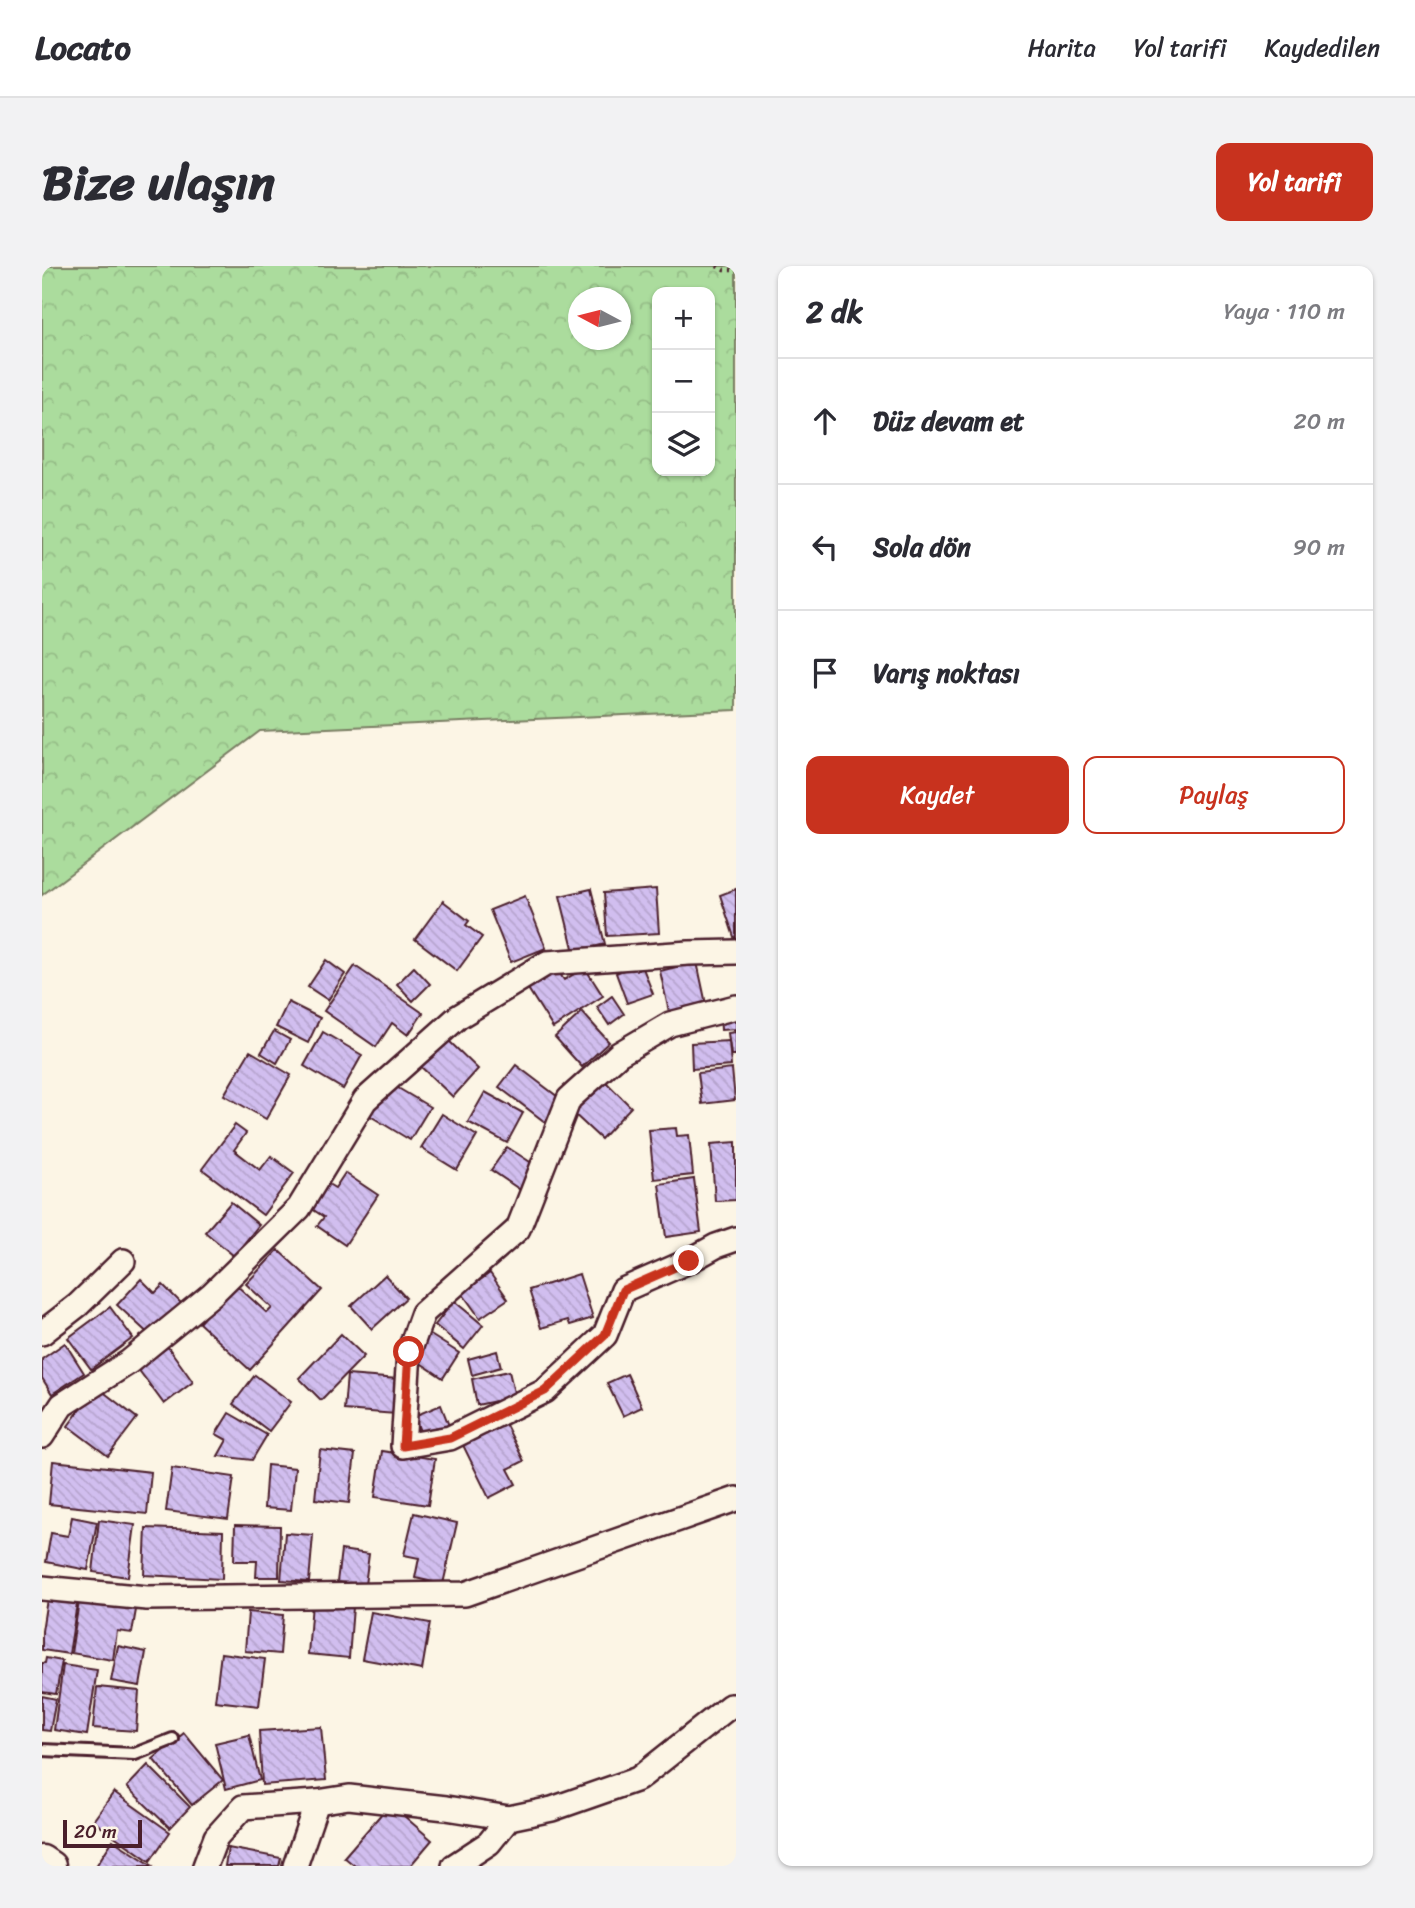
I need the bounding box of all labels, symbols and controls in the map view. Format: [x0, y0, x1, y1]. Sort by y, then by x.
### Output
text: Locato [35, 19, 131, 77]
text: Harita [1028, 27, 1096, 69]
text: Yol tarifi [1134, 27, 1227, 69]
text: Kaydedilen [1265, 27, 1380, 69]
text: Bize ulaşın [42, 139, 275, 226]
button: Yol tarifi [1216, 143, 1373, 221]
text: 2 dk [806, 285, 863, 339]
north arrow [568, 287, 631, 350]
map controls [652, 287, 715, 476]
button: + [652, 287, 715, 350]
text: Yaya · 110 m [1224, 291, 1345, 332]
button: − [652, 350, 715, 413]
text: Düz devam et [873, 398, 1024, 444]
text: 20 m [1294, 401, 1345, 442]
icon: ahead [806, 402, 844, 440]
button: layers [652, 413, 715, 476]
text: Sola dön [873, 524, 971, 570]
text: 90 m [1293, 527, 1345, 568]
icon: left [806, 528, 844, 566]
text: Varış noktası [873, 650, 1020, 696]
icon: arrive [806, 654, 844, 692]
button: Kaydet [806, 756, 1069, 834]
button: Paylaş [1083, 756, 1345, 834]
route end [673, 1245, 704, 1276]
route start [393, 1336, 424, 1367]
text: 20 m [74, 1815, 117, 1848]
scale bar [63, 1817, 142, 1849]

